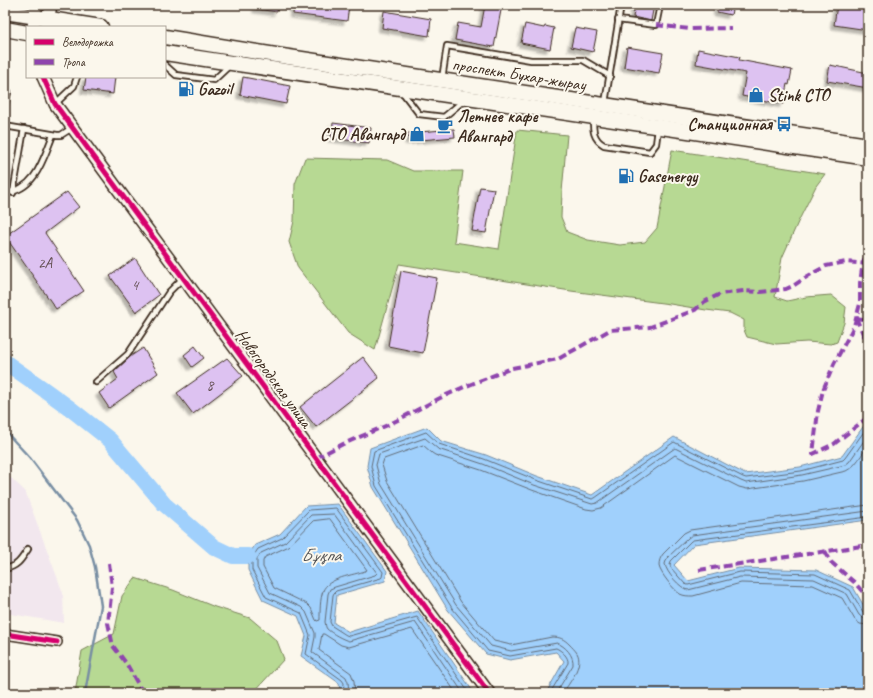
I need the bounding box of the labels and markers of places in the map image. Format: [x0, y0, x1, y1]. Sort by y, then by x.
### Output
place label: Gazoil [198, 79, 235, 100]
fuel station icon: Gazoil [177, 80, 195, 98]
place label: Stink СТО [768, 85, 832, 106]
shop icon: Stink СТО [747, 86, 765, 104]
place label: Летнее кафе Авангард [457, 106, 538, 147]
place label: Станционная [688, 114, 773, 135]
bus stop icon: Станционная [775, 115, 793, 133]
cafe icon: Летнее кафе Авангард [436, 117, 454, 135]
place label: СТО Авангард [320, 124, 407, 145]
shop icon: СТО Авангард [408, 125, 426, 143]
place label: Gasenergy [638, 166, 698, 187]
fuel station icon: Gasenergy [617, 167, 635, 185]

